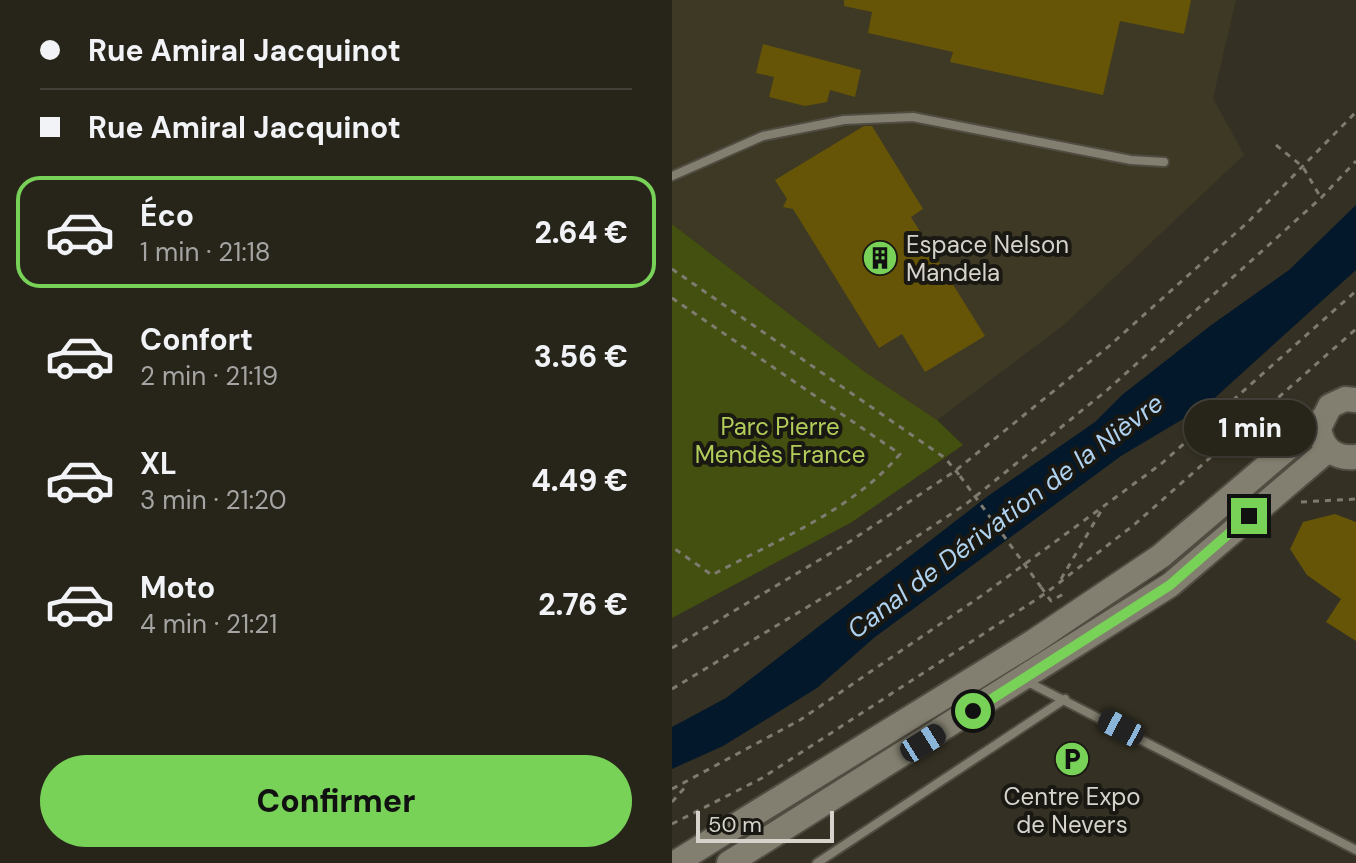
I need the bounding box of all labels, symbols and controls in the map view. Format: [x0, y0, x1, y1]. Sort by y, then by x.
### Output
text: Rue Amiral Jacquinot [88, 31, 401, 70]
text: Rue Amiral Jacquinot [88, 108, 401, 147]
icon: car [44, 196, 116, 268]
text: Éco [140, 196, 194, 235]
text: 2.64 € [534, 213, 628, 252]
place label: Espace Nelson Mandela [906, 229, 1069, 288]
text: 1 min · 21:18 [140, 235, 271, 269]
building icon: Espace Nelson Mandela [861, 239, 899, 277]
icon: car [44, 320, 116, 392]
text: Confort [140, 320, 253, 359]
text: 3.56 € [534, 337, 628, 376]
text: 2 min · 21:19 [140, 359, 278, 393]
water label: Canal de Dérivation de la Nièvre [840, 386, 1170, 646]
callout: 1 min [1183, 400, 1315, 456]
park label: Parc Pierre Mendès France [695, 411, 865, 470]
text: 1 min [1218, 411, 1282, 445]
icon: car [44, 444, 116, 516]
text: XL [140, 444, 177, 483]
text: 4.49 € [531, 461, 628, 500]
text: 3 min · 21:20 [140, 483, 286, 517]
route end [1231, 498, 1267, 534]
icon: car [44, 568, 116, 640]
text: Moto [140, 568, 215, 607]
text: 2.76 € [538, 585, 628, 624]
text: 4 min · 21:21 [140, 607, 277, 641]
route start [955, 693, 991, 729]
car [1094, 706, 1148, 750]
car [896, 720, 950, 766]
parking icon: Centre Expo de Nevers [1053, 740, 1091, 778]
button: Confirmer [40, 755, 632, 847]
place label: Centre Expo de Nevers [1003, 781, 1141, 840]
scale bar [696, 807, 834, 843]
text: 50 m [708, 810, 762, 839]

